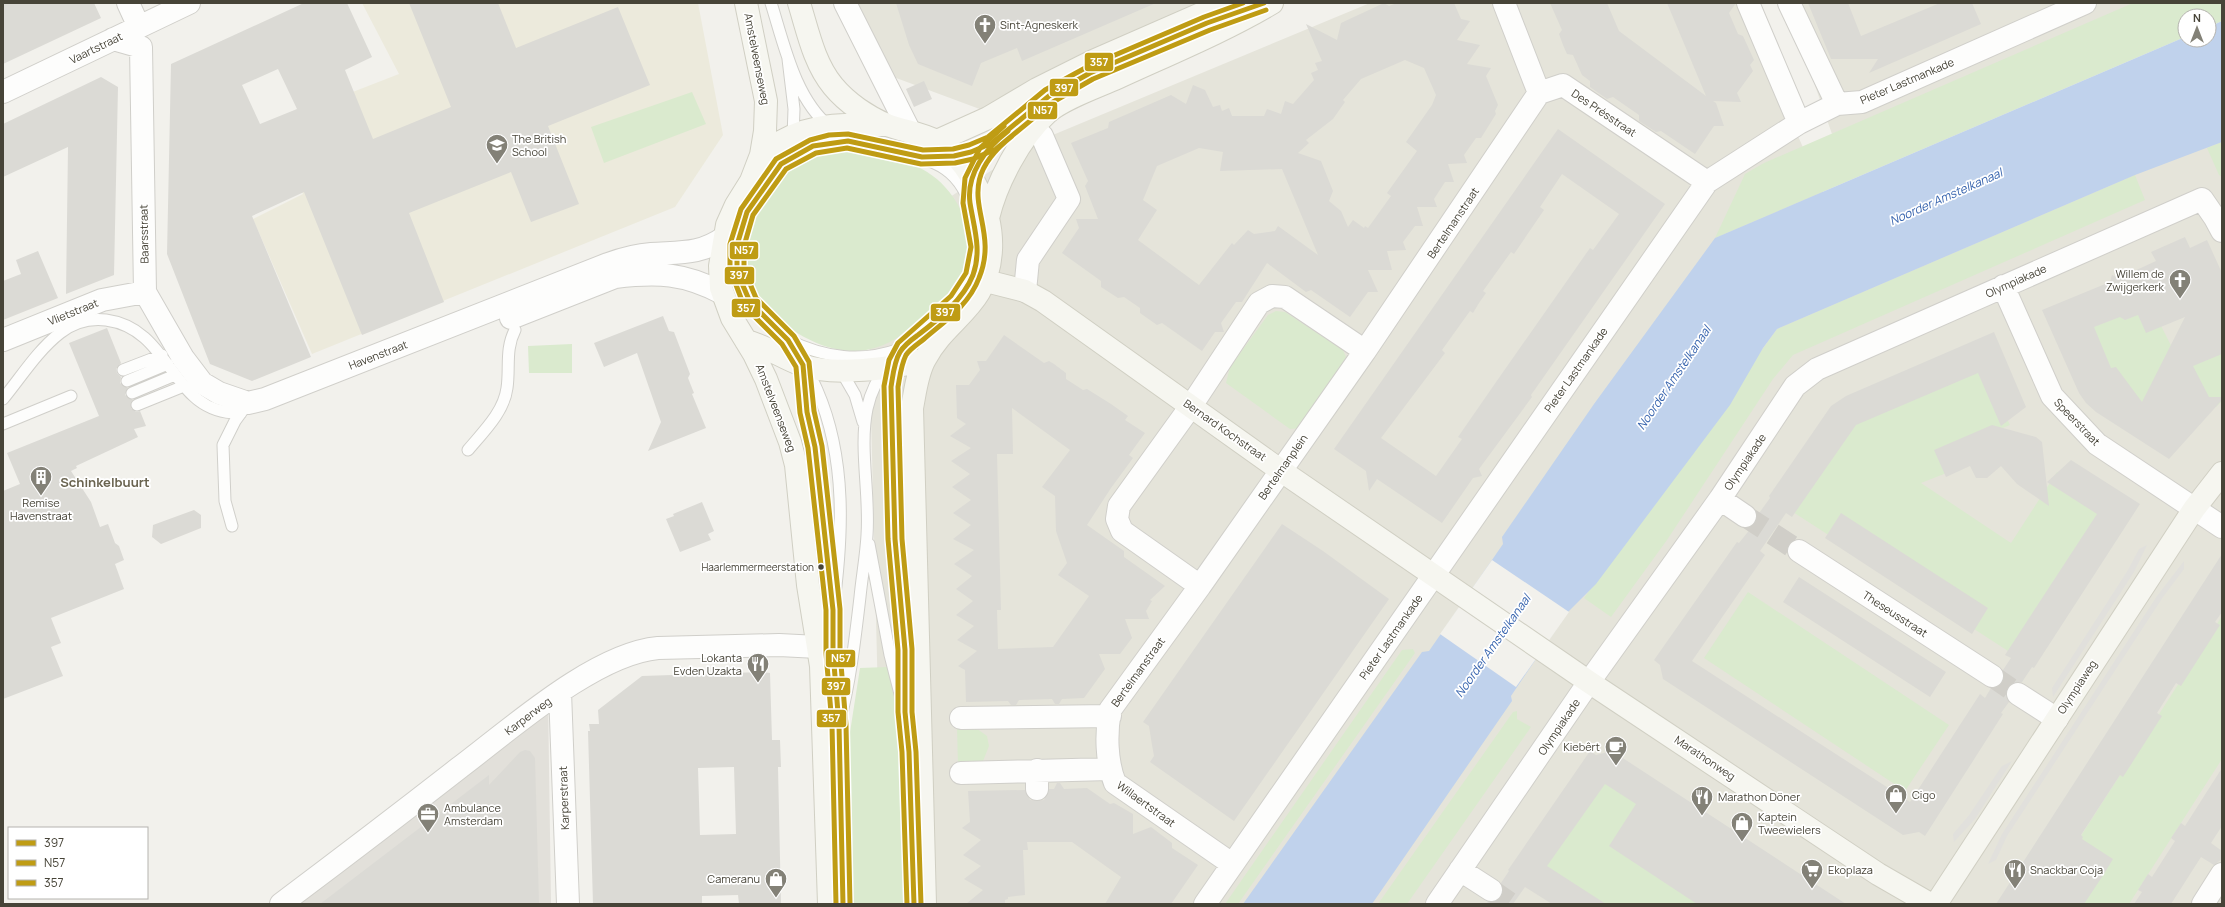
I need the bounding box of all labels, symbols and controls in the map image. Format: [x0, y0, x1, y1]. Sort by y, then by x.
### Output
north arrow [2177, 8, 2217, 48]
text: N [2193, 10, 2201, 25]
street label: Amstelveenseweg [741, 12, 774, 106]
church icon: Sint-Agneskerk [972, 12, 998, 45]
place label: Sint-Agneskerk [1000, 17, 1079, 32]
street label: Vaartstraat [67, 28, 125, 67]
line badge: 357 [1084, 52, 1114, 72]
text: 357 [1090, 54, 1108, 69]
street label: Pieter Lastmankade [1857, 54, 1957, 107]
line badge: 397 [1049, 78, 1079, 97]
text: 397 [1054, 80, 1074, 95]
street label: Des Présstraat [1569, 85, 1640, 140]
line badge: N57 [1027, 101, 1058, 120]
text: N57 [1033, 102, 1053, 117]
place label: The British School [512, 131, 566, 159]
school or university icon: The British School [484, 132, 510, 165]
water label: Noorder Amstelkanaal [1887, 163, 2007, 229]
street label: Bertelmanstraat [1423, 184, 1482, 261]
street label: Baarsstraat [135, 204, 152, 264]
line badge: N57 [729, 241, 759, 260]
text: N57 [734, 242, 754, 257]
street label: Olympiakade [1983, 260, 2049, 301]
line badge: 397 [724, 266, 755, 285]
place label: Willem de Zwijgerkerk [2106, 266, 2165, 294]
text: 397 [729, 267, 749, 282]
church icon: Willem de Zwijgerkerk [2167, 267, 2193, 300]
street label: Vlietstraat [45, 295, 100, 328]
line badge: 357 [731, 298, 761, 318]
text: 357 [737, 300, 755, 315]
line badge: 397 [930, 303, 961, 322]
text: 397 [935, 304, 955, 319]
water label: Noorder Amstelkanaal [1632, 321, 1716, 433]
street label: Pieter Lastmankade [1541, 324, 1611, 415]
street label: Havenstraat [346, 336, 410, 373]
street label: Amstelveenseweg [753, 362, 800, 454]
street label: Bernard Kochstraat [1181, 395, 1270, 464]
street label: Speerstraat [2051, 395, 2104, 449]
street label: Olympiakade [1720, 430, 1769, 493]
street label: Bertelmanplein [1254, 431, 1311, 503]
building icon: Remise Havenstraat [28, 464, 54, 497]
district label: Schinkelbuurt [60, 473, 150, 491]
place label: Remise Havenstraat [10, 495, 72, 523]
place label: Haarlemmermeerstation [701, 560, 814, 574]
marker: Haarlemmermeerstation [816, 562, 826, 572]
street label: Theseusstraat [1860, 587, 1931, 640]
water label: Noorder Amstelkanaal [1451, 589, 1536, 700]
street label: Pieter Lastmankade [1356, 591, 1426, 682]
street label: Bertelmanstraat [1107, 634, 1168, 710]
line badge: N57 [825, 649, 856, 668]
place label: Lokanta Evden Uzakta [674, 650, 742, 678]
text: N57 [831, 650, 851, 665]
restaurant icon: Lokanta Evden Uzakta [745, 651, 771, 684]
street label: Olympiaweg [2053, 657, 2100, 717]
line badge: 397 [821, 677, 851, 696]
text: 397 [826, 678, 846, 693]
street label: Karperweg [501, 693, 554, 738]
street label: Olympiakade [1534, 695, 1583, 758]
line badge: 357 [816, 709, 847, 728]
text: 357 [822, 710, 840, 725]
street label: Marathonweg [1672, 732, 1739, 783]
cafe icon: Kiebêrt [1603, 734, 1629, 767]
place label: Kiebêrt [1563, 739, 1600, 754]
street label: Karperstraat [555, 766, 572, 830]
street label: Willaertstraat [1114, 777, 1179, 830]
shop icon: Cigo [1883, 782, 1909, 815]
restaurant icon: Marathon Döner [1689, 784, 1715, 817]
place label: Cigo [1912, 787, 1936, 802]
place label: Marathon Döner [1718, 789, 1800, 804]
place label: Ambulance Amsterdam [444, 800, 503, 828]
office icon: Ambulance Amsterdam [415, 801, 441, 834]
place label: Kaptein Tweewielers [1758, 809, 1821, 837]
shop icon: Kaptein Tweewielers [1729, 810, 1755, 843]
legend [8, 827, 148, 899]
text: 397 [44, 834, 64, 851]
text: N57 [44, 854, 65, 871]
supermarket icon: Ekoplaza [1799, 857, 1825, 890]
restaurant icon: Snackbar Coja [2002, 857, 2028, 890]
place label: Ekoplaza [1828, 862, 1873, 877]
place label: Snackbar Coja [2030, 862, 2103, 877]
shop icon: Cameranu [763, 866, 789, 899]
place label: Cameranu [707, 871, 760, 886]
text: 357 [44, 874, 64, 891]

